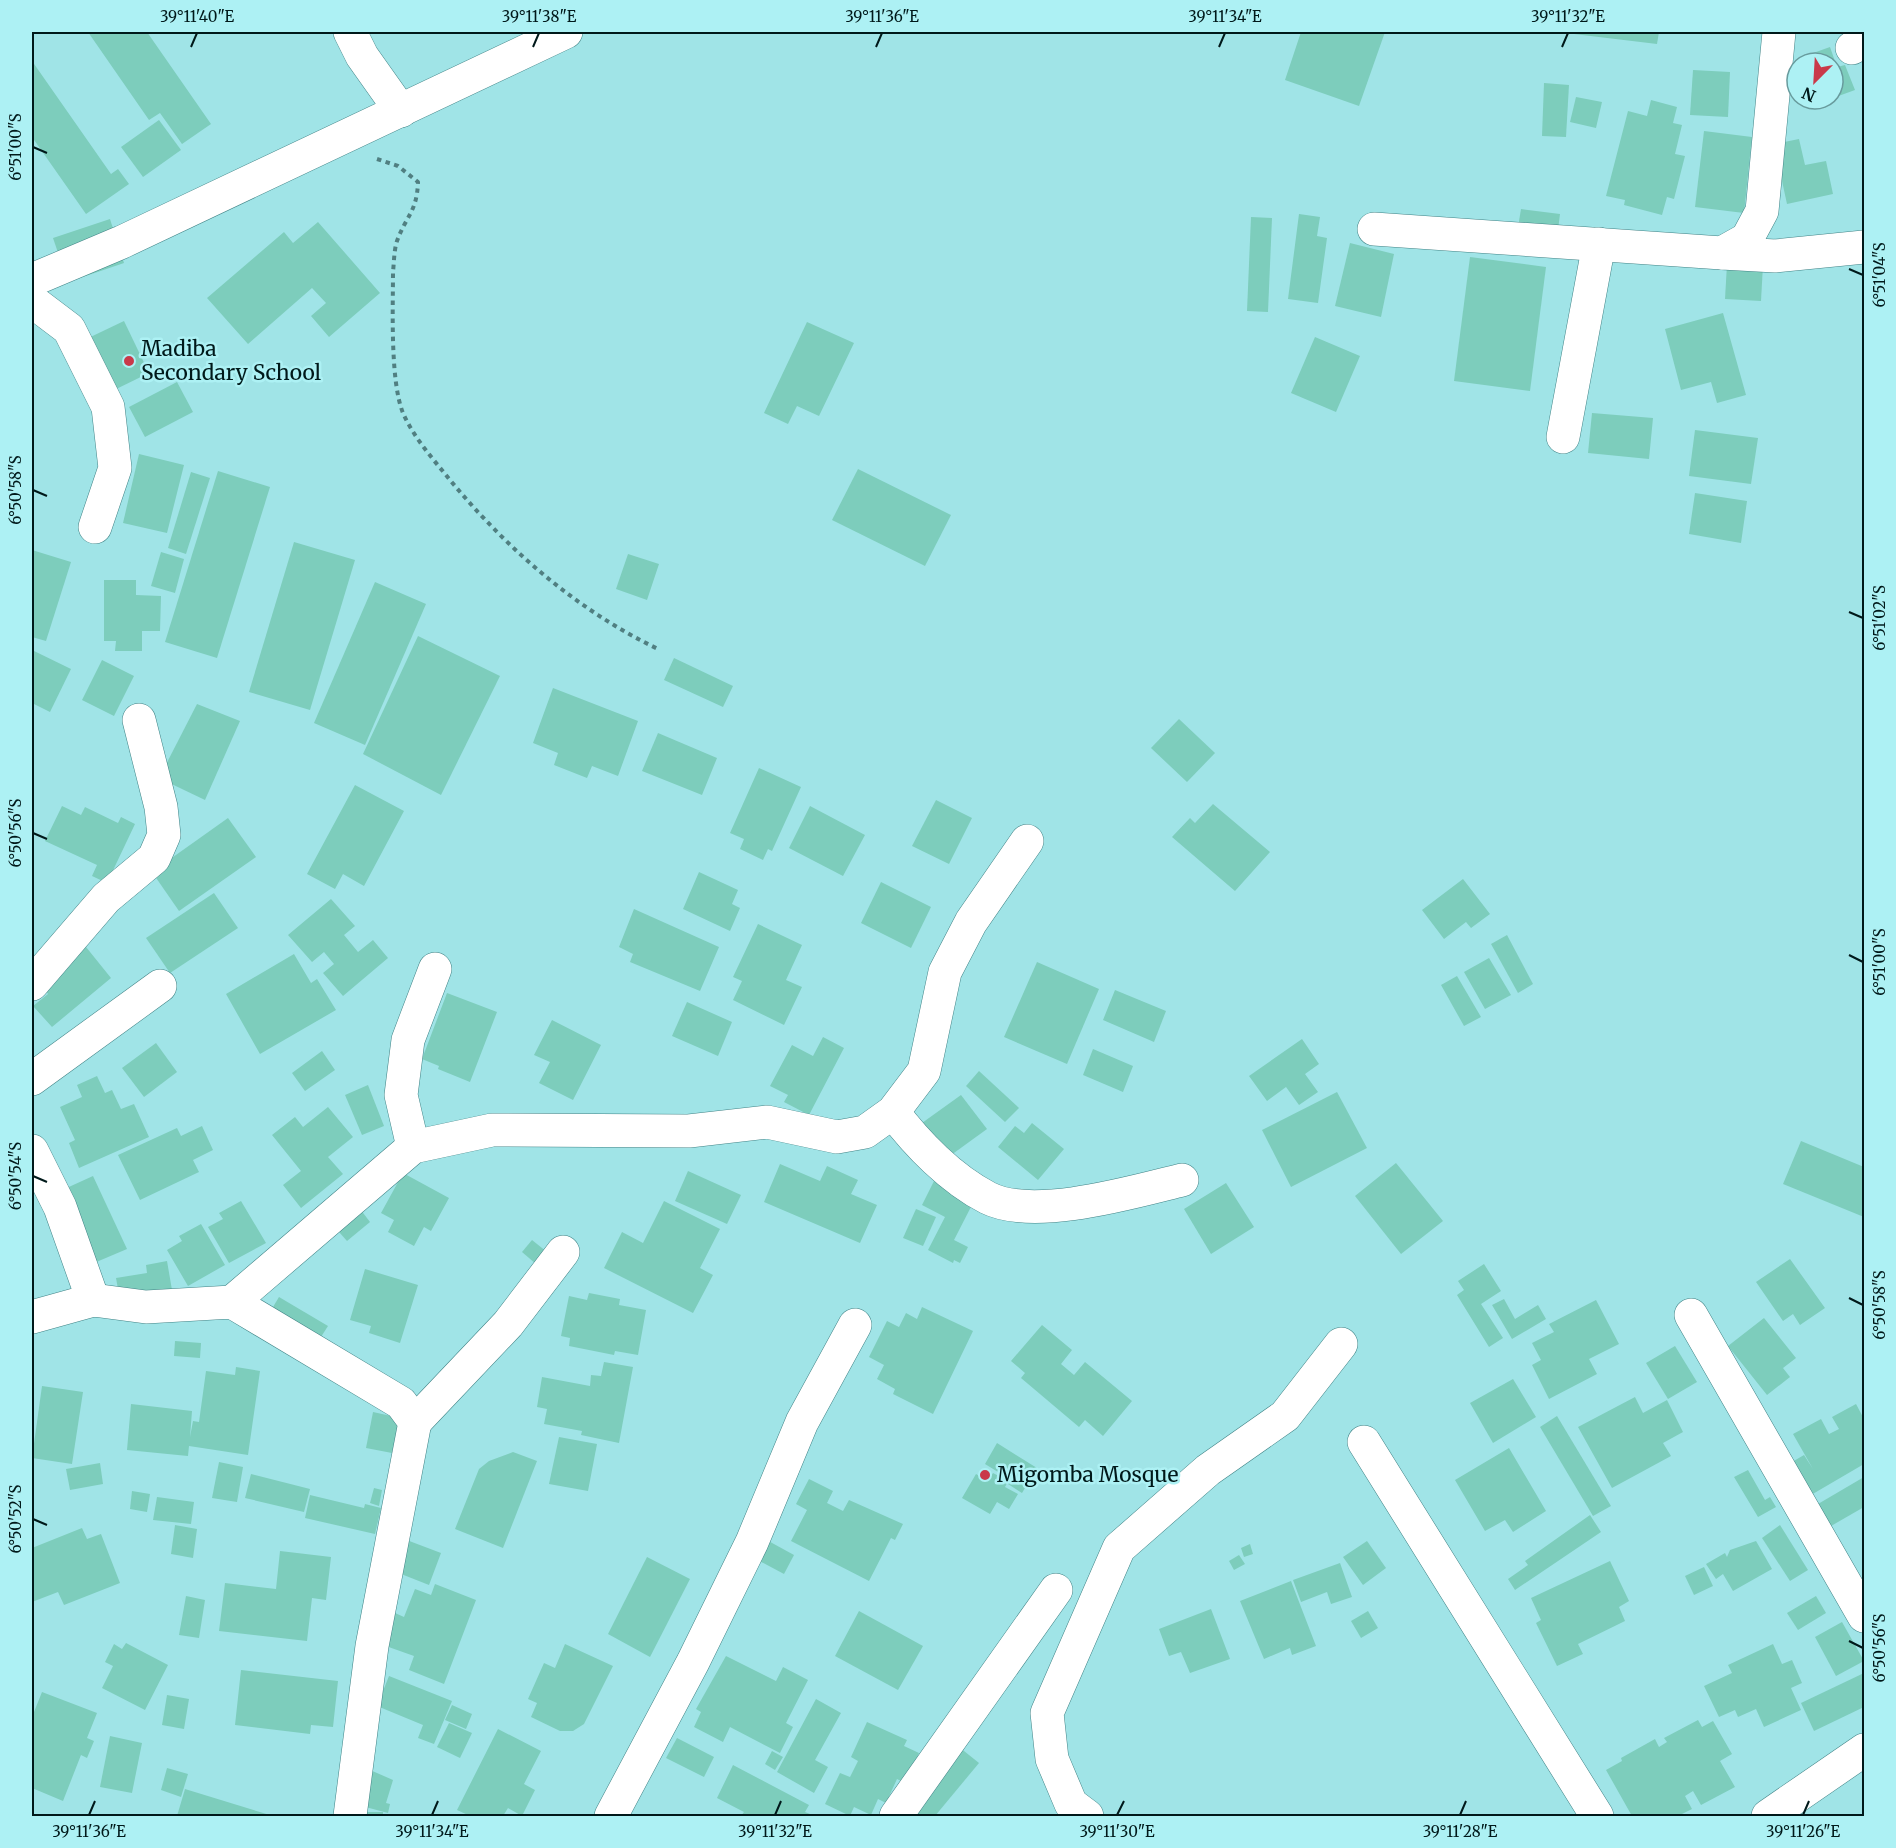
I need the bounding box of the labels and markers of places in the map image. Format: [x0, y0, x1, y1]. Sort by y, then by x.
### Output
place label: Madiba Secondary School [141, 335, 322, 386]
marker: Madiba Secondary School [122, 354, 136, 368]
place label: Migomba Mosque [997, 1461, 1178, 1488]
marker: Migomba Mosque [978, 1468, 992, 1482]

